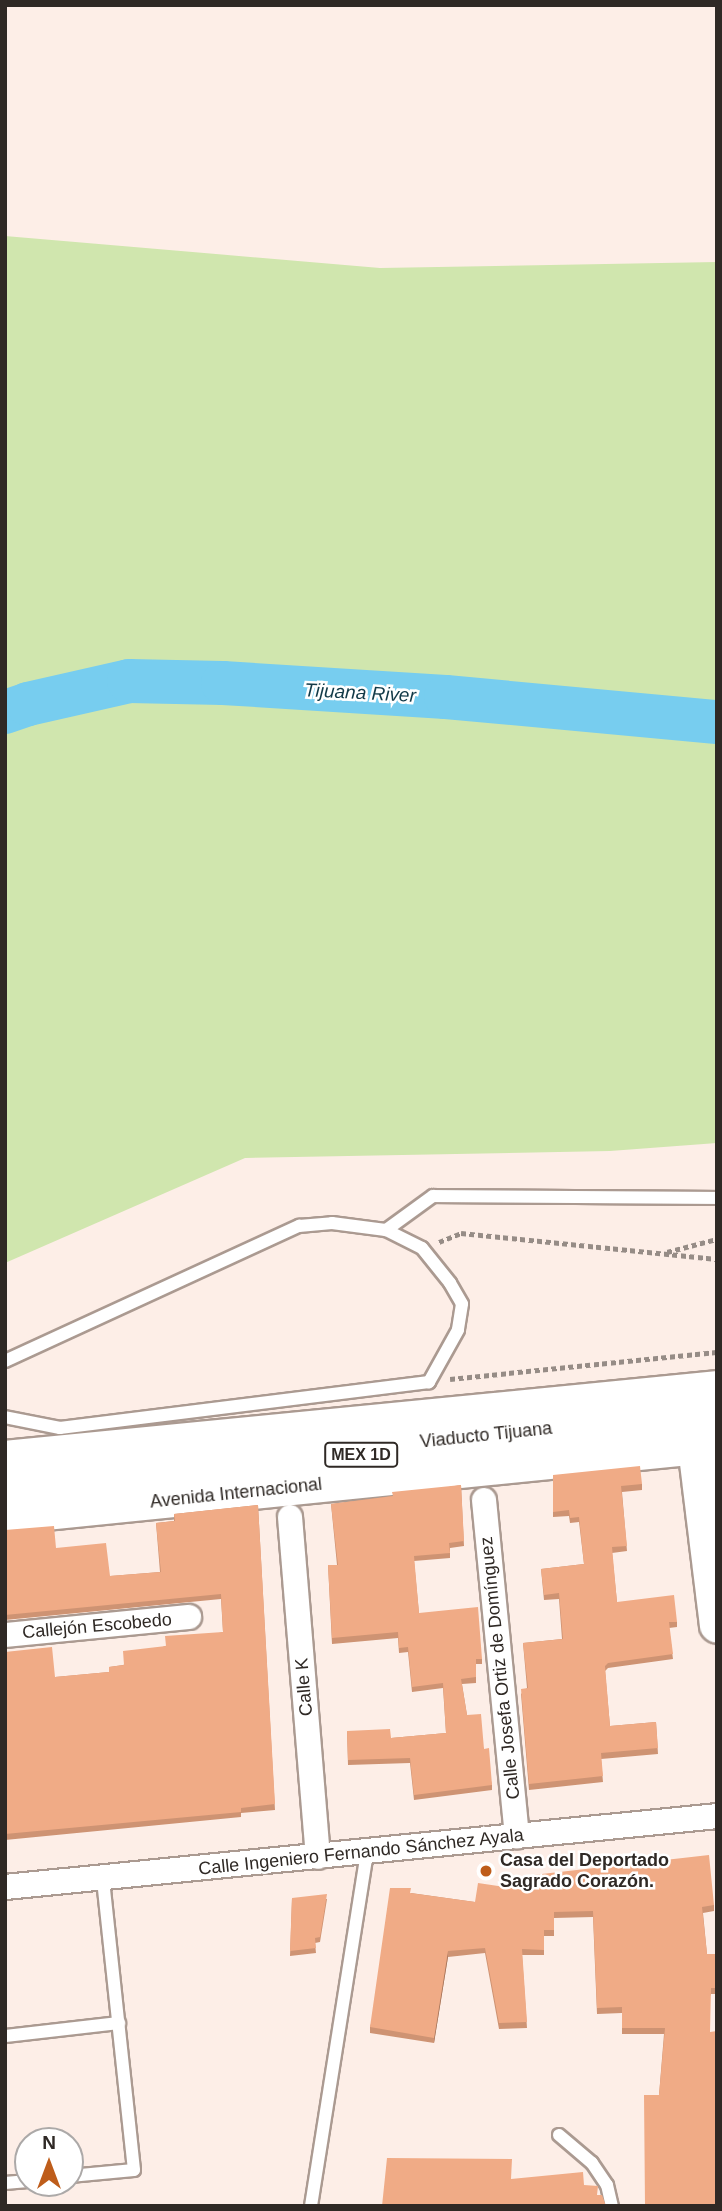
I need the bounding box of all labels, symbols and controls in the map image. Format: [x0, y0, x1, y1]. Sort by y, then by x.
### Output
water label: Tijuana River [304, 679, 416, 707]
street label: Viaducto Tijuana [419, 1417, 553, 1453]
road number: MEX 1D [322, 1442, 400, 1468]
street label: Avenida Internacional [149, 1473, 323, 1513]
street label: Calle Josefa Ortiz de Domínguez [475, 1536, 525, 1800]
street label: Callejón Escobedo [21, 1609, 173, 1643]
street label: Calle K [291, 1657, 317, 1717]
street label: Calle Ingeniero Fernando Sánchez Ayala [197, 1824, 525, 1880]
place label: Casa del Deportado Sagrado Corazón. [500, 1850, 669, 1892]
marker: Casa del Deportado Sagrado Corazón. [478, 1863, 494, 1879]
north arrow [14, 2127, 84, 2197]
text: N [42, 2132, 56, 2153]

